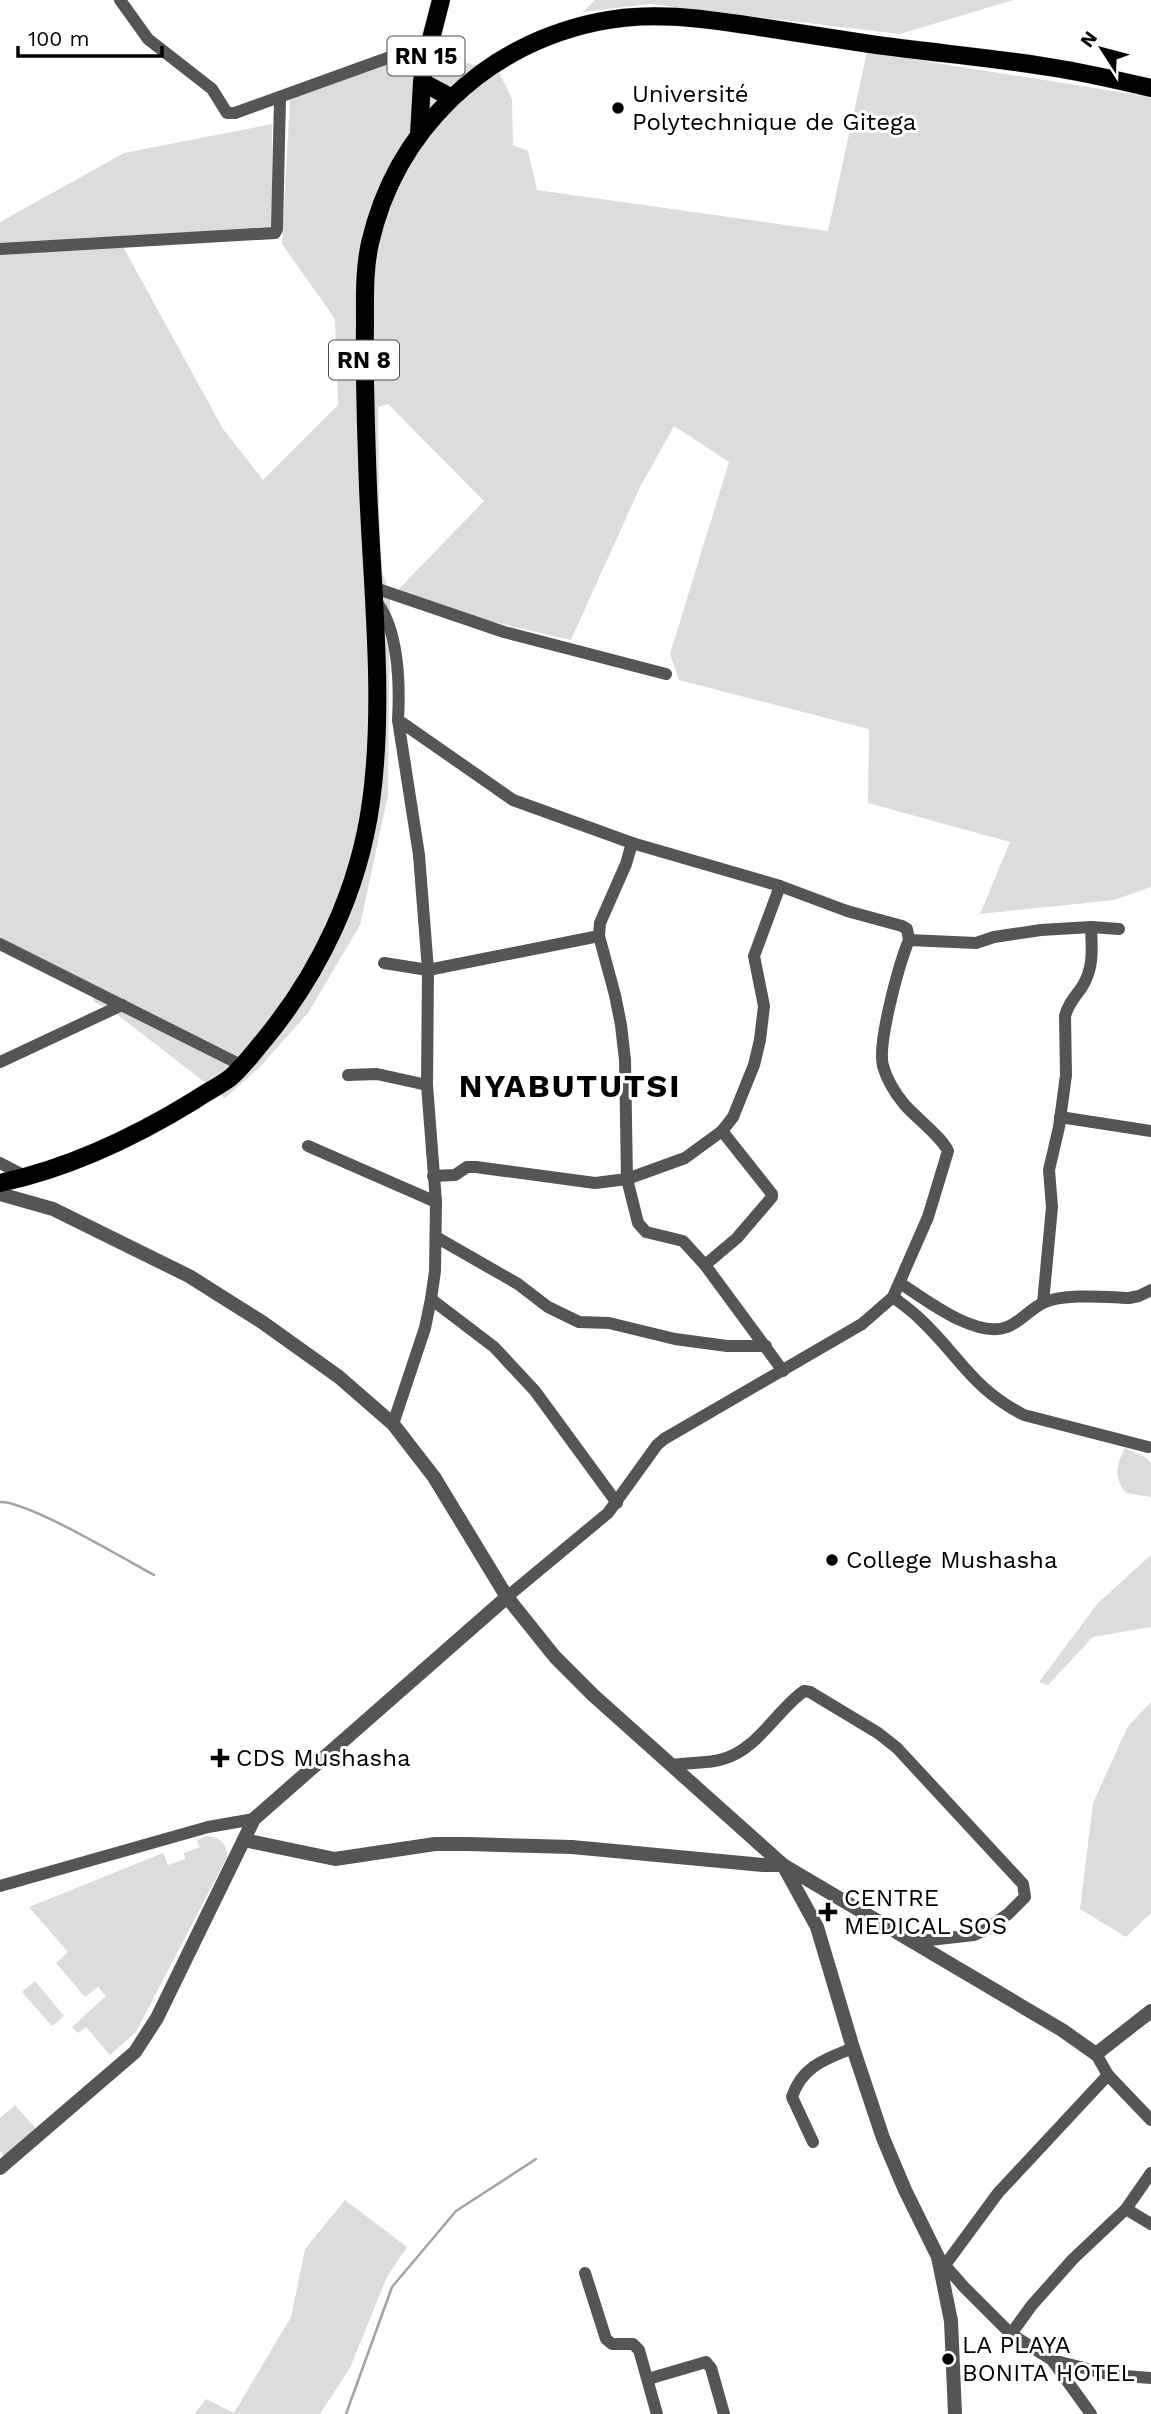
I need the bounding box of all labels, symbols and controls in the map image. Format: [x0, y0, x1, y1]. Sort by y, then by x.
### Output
scale bar [18, 14, 161, 58]
north arrow [1067, 14, 1137, 84]
text: 100 m [28, 26, 90, 51]
text: N [1075, 27, 1102, 52]
road number: RN 15 [388, 36, 464, 76]
place label: Université Polytechnique de Gitega [632, 80, 916, 136]
marker: Université Polytechnique de Gitega [610, 100, 626, 116]
road number: RN 8 [329, 340, 399, 380]
district label: NYABUTUTSI [459, 1067, 681, 1105]
place label: College Mushasha [846, 1546, 1058, 1574]
marker: College Mushasha [824, 1552, 840, 1568]
place label: CDS Mushasha [236, 1744, 411, 1772]
marker: CDS Mushasha [210, 1748, 230, 1768]
place label: CENTRE MEDICAL SOS [844, 1884, 1007, 1940]
marker: CENTRE MEDICAL SOS [818, 1902, 838, 1922]
place label: LA PLAYA BONITA HOTEL [962, 2331, 1135, 2387]
marker: LA PLAYA BONITA HOTEL [940, 2351, 956, 2367]

